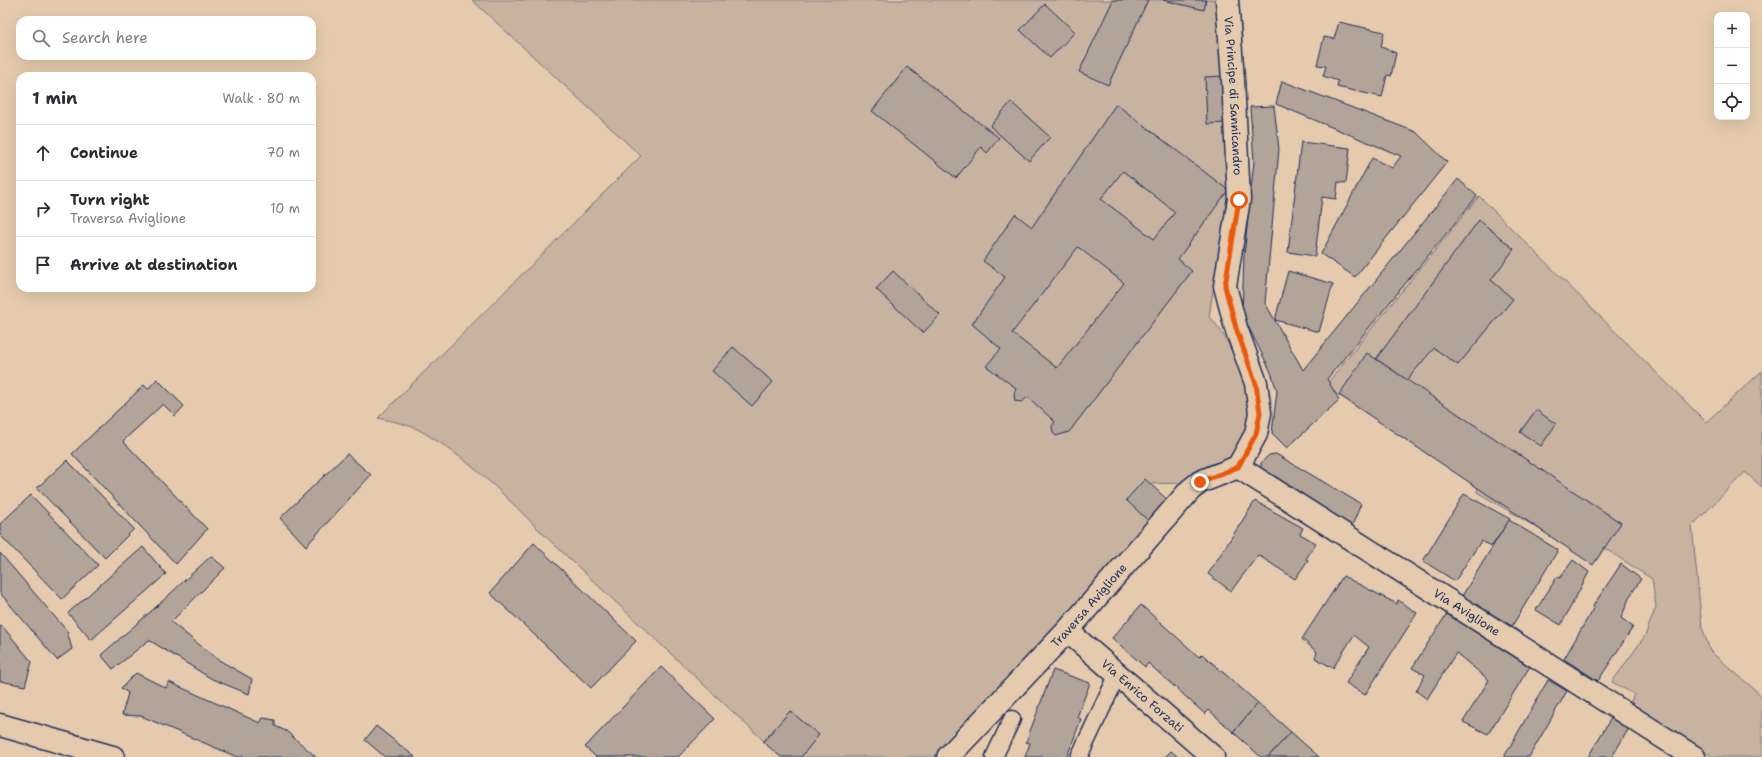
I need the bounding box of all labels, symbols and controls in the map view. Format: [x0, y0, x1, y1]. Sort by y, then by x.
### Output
map controls [1714, 12, 1750, 120]
button: + [1714, 12, 1750, 48]
search box [16, 16, 316, 60]
street label: Via Principe di Sannicandro [1220, 16, 1246, 176]
icon: search [30, 27, 52, 49]
text: Search here [62, 28, 148, 48]
button: − [1714, 48, 1750, 84]
button: locate [1714, 84, 1750, 120]
text: 1 min [32, 87, 77, 109]
text: Walk · 80 m [222, 90, 300, 107]
icon: ahead [32, 142, 54, 164]
text: Continue [70, 143, 138, 163]
text: 70 m [266, 144, 300, 161]
text: Turn right [70, 190, 150, 210]
route start [1230, 191, 1248, 209]
icon: right [32, 198, 54, 220]
text: 10 m [270, 200, 300, 217]
text: Traversa Aviglione [70, 210, 186, 227]
icon: arrive [32, 254, 54, 276]
text: Arrive at destination [70, 255, 238, 275]
route end [1191, 473, 1209, 491]
street label: Traversa Aviglione [1048, 560, 1131, 651]
street label: Via Aviglione [1430, 585, 1503, 640]
street label: Via Enrico Forzati [1098, 656, 1187, 736]

